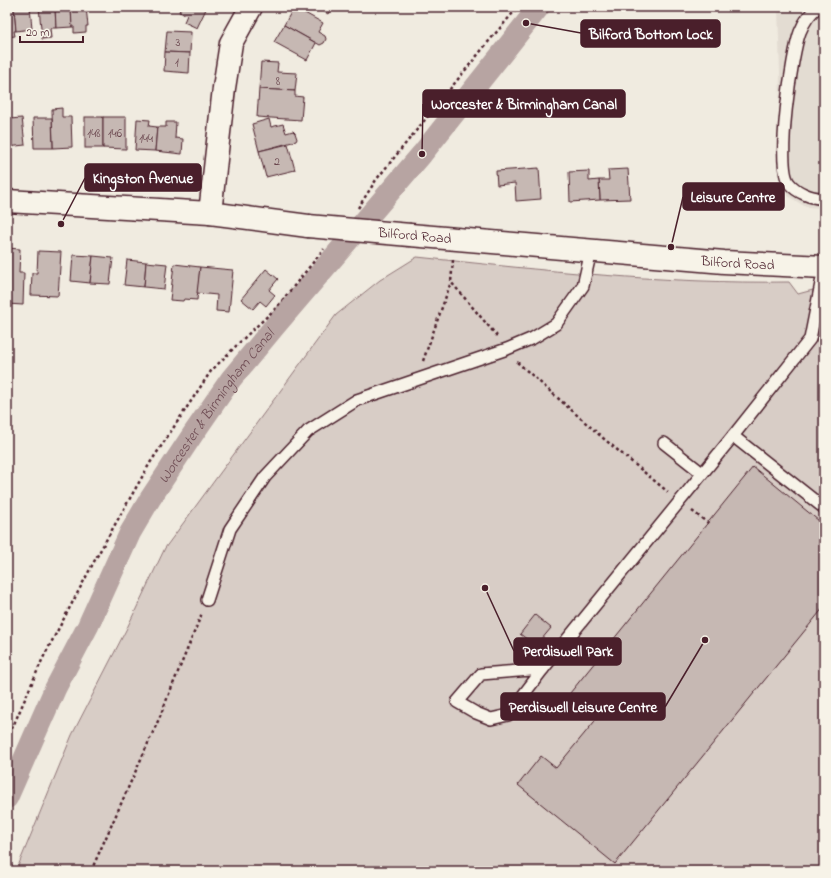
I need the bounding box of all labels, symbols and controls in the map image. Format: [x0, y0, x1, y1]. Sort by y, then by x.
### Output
scale bar [20, 18, 83, 44]
callout: Bilford Bottom Lock [581, 20, 720, 47]
text: 20 m [26, 24, 49, 42]
text: Bilford Bottom Lock [588, 24, 713, 46]
house number: 3 [176, 34, 181, 52]
house number: 1 [175, 54, 179, 72]
house number: 8 [276, 73, 281, 91]
callout: Worcester & Birmingham Canal [423, 90, 625, 117]
text: Worcester & Birmingham Canal [431, 94, 618, 118]
house number: 148 [87, 125, 101, 143]
house number: 146 [108, 125, 123, 143]
house number: 144 [139, 130, 153, 148]
house number: 2 [274, 153, 280, 171]
callout: Kingston Avenue [85, 164, 201, 191]
text: Kingston Avenue [93, 168, 195, 192]
callout: Leisure Centre [683, 183, 784, 210]
text: Leisure Centre [690, 187, 777, 209]
street label: Bilford Road [376, 223, 452, 250]
street label: Bilford Road [699, 251, 775, 277]
water label: Worcester & Birmingham Canal [153, 322, 282, 488]
callout: Perdiswell Park [514, 638, 621, 665]
text: Perdiswell Park [523, 641, 614, 663]
callout: Perdiswell Leisure Centre [501, 693, 665, 720]
text: Perdiswell Leisure Centre [509, 697, 658, 719]

